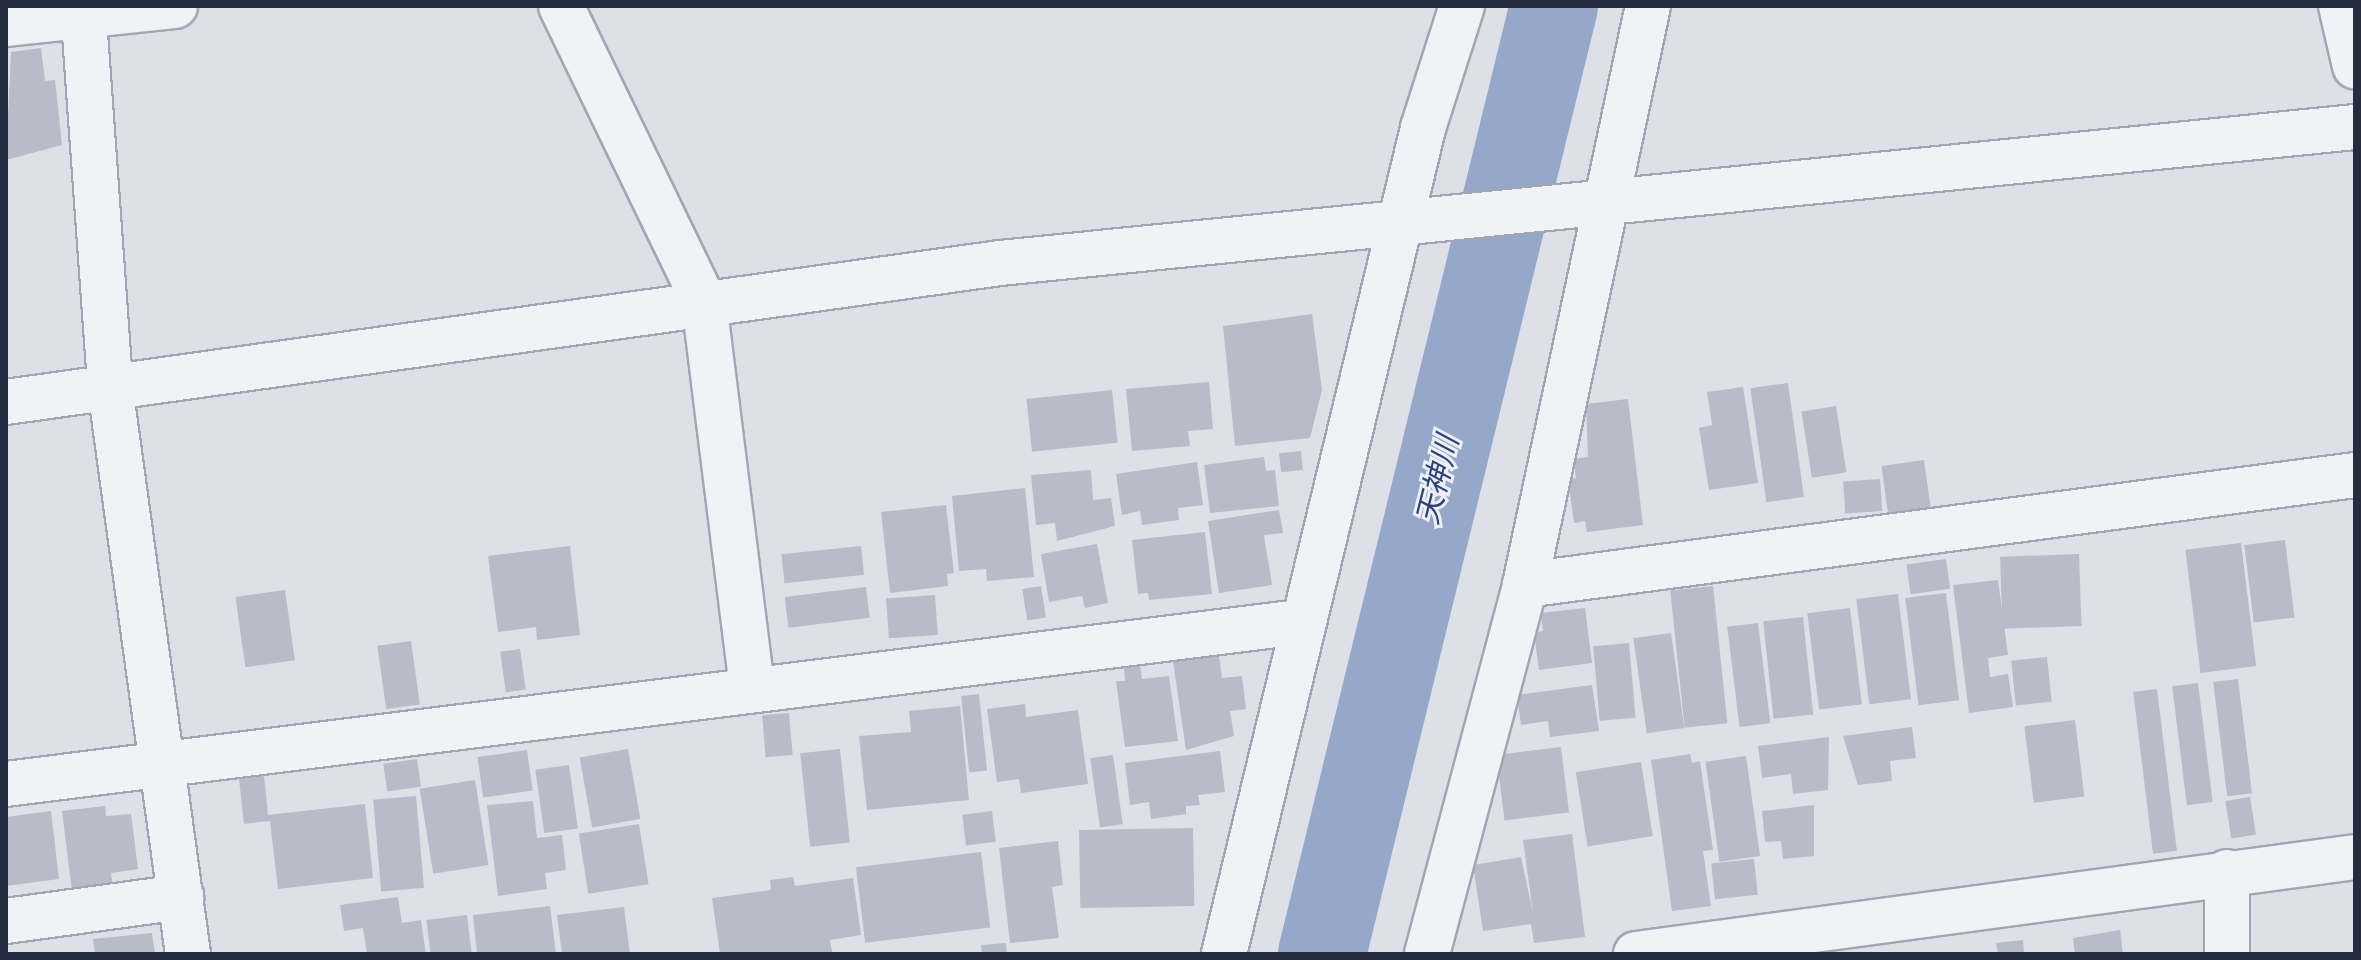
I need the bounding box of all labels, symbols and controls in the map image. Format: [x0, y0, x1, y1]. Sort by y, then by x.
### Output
water label: 天神川 [1410, 432, 1466, 528]

